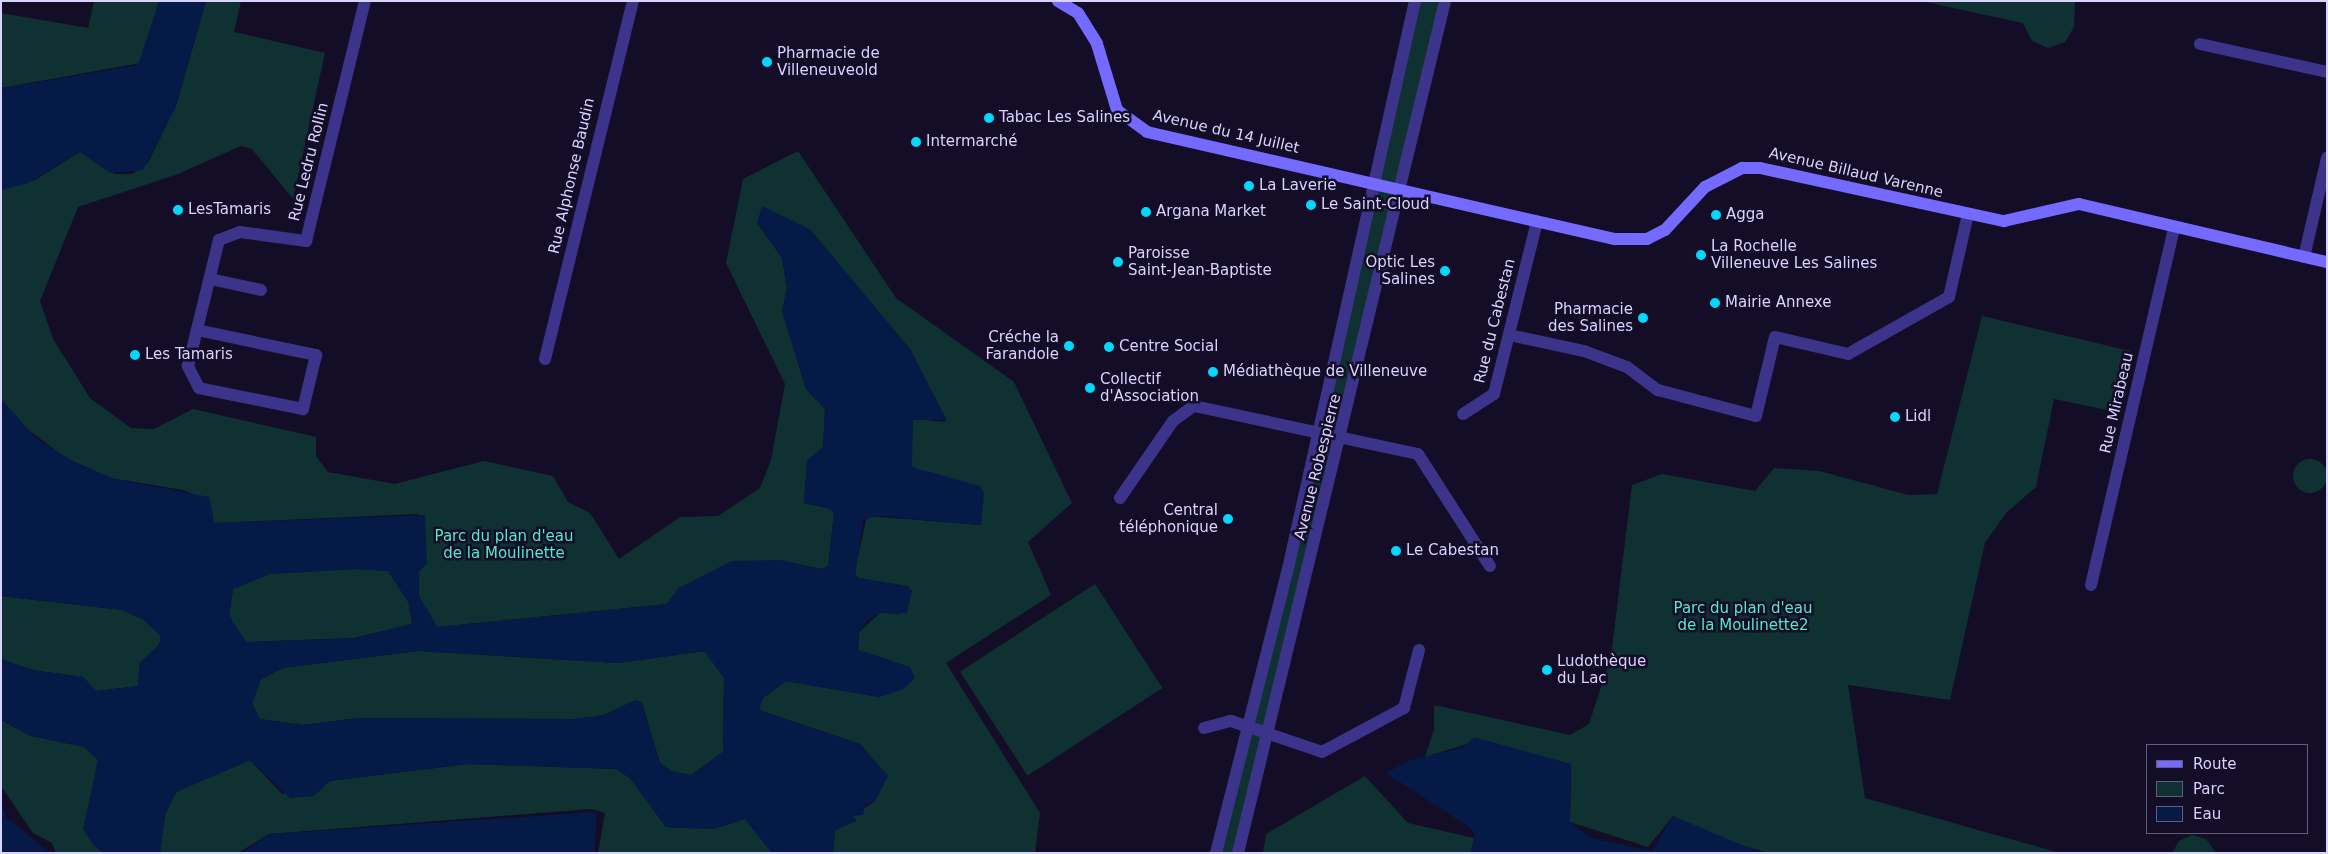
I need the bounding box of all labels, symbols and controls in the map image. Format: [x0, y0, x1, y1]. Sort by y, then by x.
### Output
place label: Pharmacie de Villeneuveold [777, 44, 880, 79]
marker: Pharmacie de Villeneuveold [761, 56, 773, 68]
street label: Rue Alphonse Baudin [545, 96, 599, 256]
street label: Rue Ledru Rollin [286, 101, 332, 223]
street label: Avenue du 14 Juillet [1151, 106, 1301, 158]
place label: Tabac Les Salines [999, 109, 1130, 127]
marker: Tabac Les Salines [983, 112, 995, 124]
place label: Intermarché [926, 133, 1018, 151]
marker: Intermarché [910, 136, 922, 148]
street label: Avenue Billaud Varenne [1767, 144, 1945, 202]
place label: La Laverie [1259, 177, 1337, 195]
marker: La Laverie [1243, 180, 1255, 192]
place label: Le Saint-Cloud [1321, 196, 1430, 214]
marker: Le Saint-Cloud [1305, 199, 1317, 211]
place label: LesTamaris [188, 201, 271, 219]
place label: Argana Market [1156, 203, 1266, 221]
marker: LesTamaris [172, 204, 184, 216]
marker: Argana Market [1140, 206, 1152, 218]
place label: Agga [1726, 206, 1764, 224]
marker: Agga [1710, 209, 1722, 221]
place label: La Rochelle Villeneuve Les Salines [1711, 237, 1877, 272]
place label: Paroisse Saint-Jean-Baptiste [1128, 244, 1272, 279]
marker: La Rochelle Villeneuve Les Salines [1695, 249, 1707, 261]
place label: Optic Les Salines [1365, 253, 1435, 288]
marker: Paroisse Saint-Jean-Baptiste [1112, 256, 1124, 268]
street label: Rue du Cabestan [1471, 257, 1519, 385]
marker: Optic Les Salines [1439, 265, 1451, 277]
place label: Mairie Annexe [1725, 294, 1832, 312]
marker: Mairie Annexe [1709, 297, 1721, 309]
place label: Pharmacie des Salines [1548, 300, 1633, 335]
marker: Pharmacie des Salines [1637, 312, 1649, 324]
place label: Créche la Farandole [986, 328, 1059, 363]
place label: Centre Social [1119, 338, 1218, 356]
marker: Créche la Farandole [1063, 340, 1075, 352]
marker: Centre Social [1103, 341, 1115, 353]
place label: Les Tamaris [145, 346, 233, 364]
marker: Les Tamaris [129, 349, 141, 361]
street label: Rue Mirabeau [2097, 351, 2137, 455]
place label: Médiathèque de Villeneuve [1223, 363, 1427, 381]
marker: Médiathèque de Villeneuve [1207, 366, 1219, 378]
place label: Collectif d'Association [1100, 370, 1199, 405]
marker: Collectif d'Association [1084, 382, 1096, 394]
street label: Avenue Robespierre [1291, 392, 1345, 542]
place label: Lidl [1905, 408, 1931, 426]
marker: Lidl [1889, 411, 1901, 423]
place label: Central téléphonique [1119, 501, 1218, 536]
marker: Central téléphonique [1222, 513, 1234, 525]
park label: Parc du plan d'eau de la Moulinette [435, 527, 573, 562]
place label: Le Cabestan [1406, 542, 1499, 560]
marker: Le Cabestan [1390, 545, 1402, 557]
park label: Parc du plan d'eau de la Moulinette2 [1674, 599, 1812, 634]
place label: Ludothèque du Lac [1557, 652, 1646, 687]
marker: Ludothèque du Lac [1541, 664, 1553, 676]
legend [2146, 744, 2308, 834]
text: Route [2193, 755, 2237, 773]
text: Parc [2193, 780, 2225, 798]
text: Eau [2193, 805, 2221, 823]

